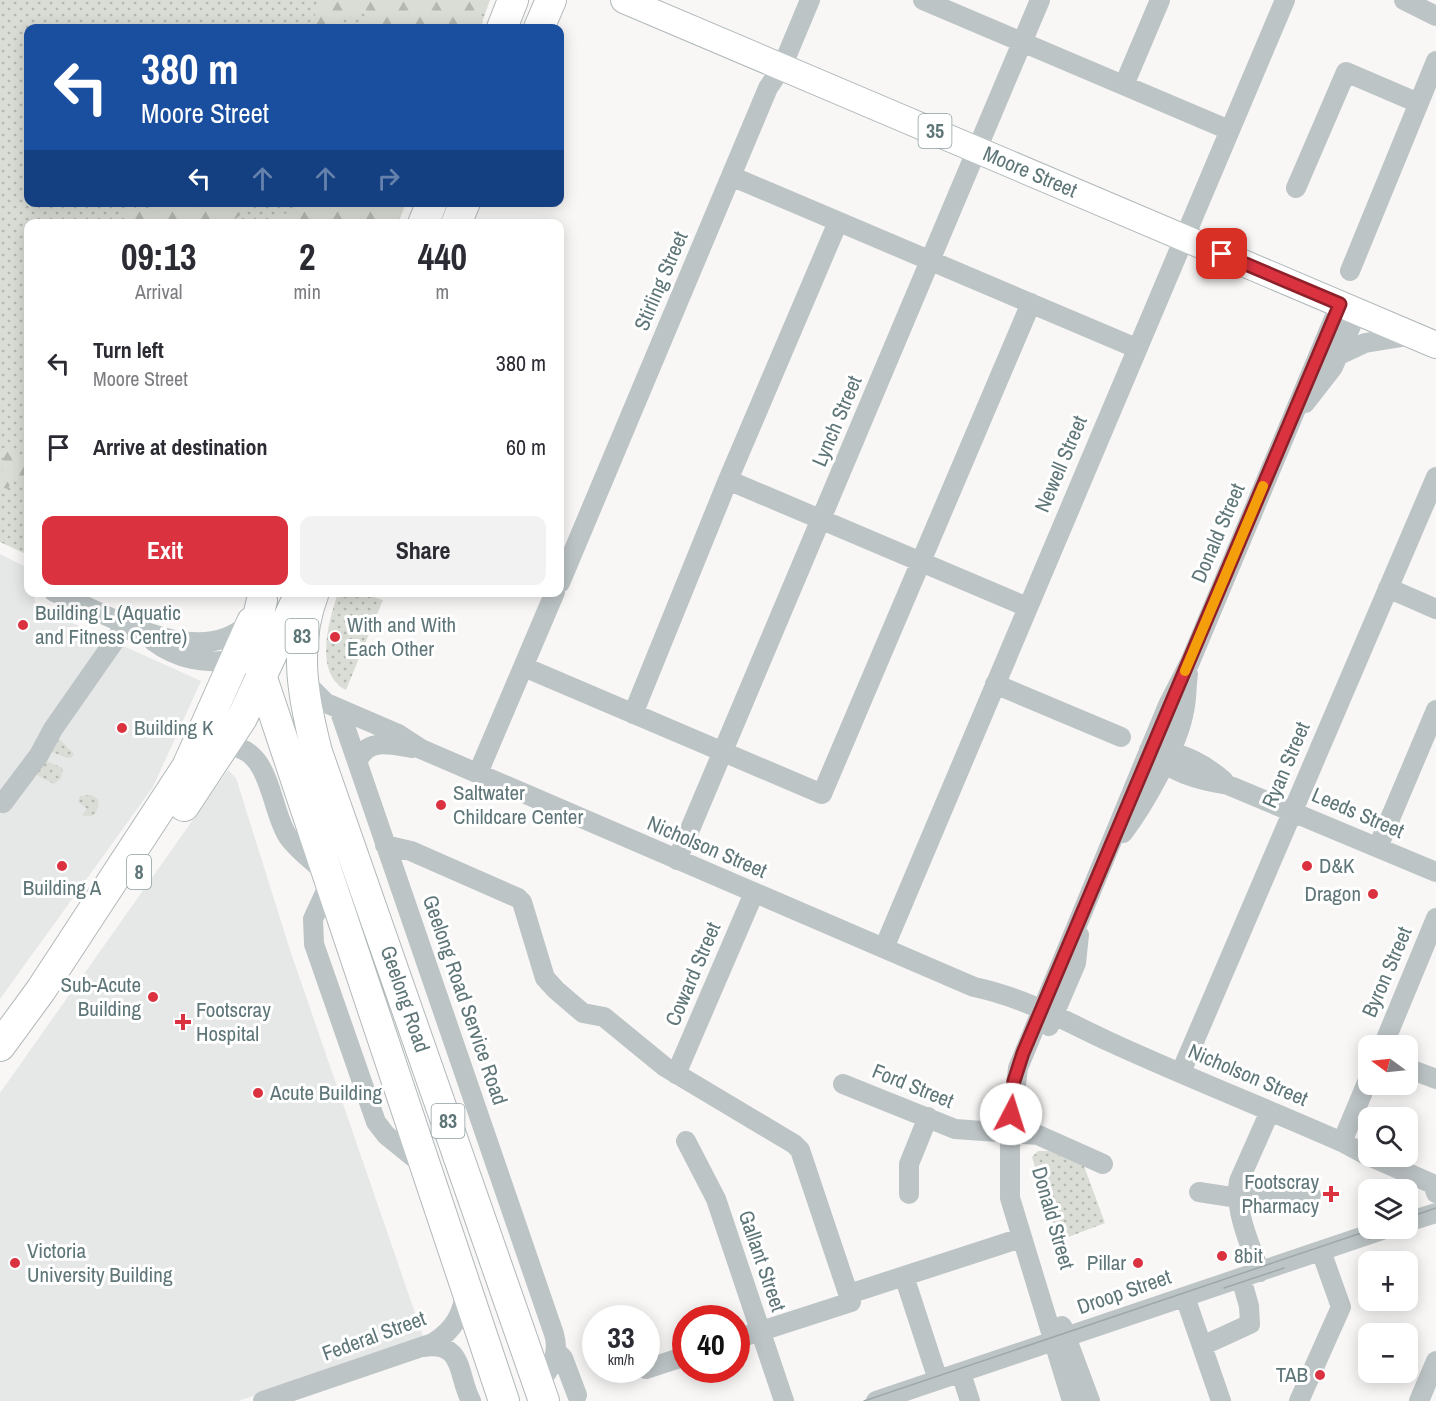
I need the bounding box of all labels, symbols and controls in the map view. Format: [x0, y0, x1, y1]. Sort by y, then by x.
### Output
text: 380 m [141, 41, 239, 97]
icon: left [42, 48, 120, 126]
text: Moore Street [141, 95, 269, 131]
road number: 35 [918, 114, 952, 148]
street label: Moore Street [979, 139, 1082, 204]
icon: left [183, 162, 216, 195]
icon: ahead [246, 162, 279, 195]
icon: ahead [309, 162, 342, 195]
icon: right [372, 162, 405, 195]
street label: Stirling Street [627, 226, 695, 335]
pin [1196, 228, 1247, 279]
text: 09:13 [121, 233, 196, 281]
text: 2 [299, 233, 315, 281]
text: 440 [418, 233, 467, 281]
icon: arrive [1205, 237, 1238, 270]
text: Arrival [135, 278, 182, 305]
text: min [293, 278, 321, 305]
text: m [436, 278, 449, 305]
text: Turn left [93, 335, 164, 365]
icon: left [42, 347, 75, 380]
text: 380 m [496, 348, 546, 378]
text: Moore Street [93, 365, 188, 392]
street label: Lynch Street [804, 371, 869, 471]
street label: Newell Street [1027, 411, 1094, 517]
icon: arrive [42, 431, 75, 464]
text: Arrive at destination [93, 432, 267, 462]
text: 60 m [506, 432, 546, 462]
street label: Donald Street [1184, 478, 1252, 587]
button: Exit [42, 516, 288, 585]
button: Share [300, 516, 546, 585]
place label: Building L (Aquatic and Fitness Centre) [35, 598, 187, 651]
place label: With and With Each Other [347, 610, 456, 663]
marker: Building L (Aquatic and Fitness Centre) [16, 618, 30, 632]
road number: 83 [286, 619, 318, 653]
marker: With and With Each Other [328, 630, 342, 644]
place label: Building K [134, 713, 214, 742]
street label: Ryan Street [1254, 717, 1317, 812]
marker: Building K [115, 721, 129, 735]
place label: Saltwater Childcare Center [453, 778, 583, 831]
street label: Leeds Street [1308, 780, 1409, 845]
marker: Saltwater Childcare Center [434, 798, 448, 812]
street label: Nicholson Street [643, 808, 772, 885]
place label: D&K [1319, 851, 1355, 880]
road number: 8 [127, 855, 151, 889]
marker: Building A [55, 859, 69, 873]
marker: D&K [1300, 859, 1314, 873]
place label: Building A [23, 873, 102, 902]
place label: Dragon [1305, 879, 1361, 908]
marker: Dragon [1366, 887, 1380, 901]
street label: Geelong Road Service Road [416, 891, 515, 1109]
street label: Coward Street [658, 917, 727, 1030]
street label: Byron Street [1354, 922, 1419, 1022]
street label: Geelong Road [374, 942, 437, 1056]
place label: Sub-Acute Building [61, 970, 141, 1023]
marker: Sub-Acute Building [146, 990, 160, 1004]
place label: Footscray Hospital [196, 995, 271, 1048]
marker: Footscray Hospital [174, 1013, 192, 1031]
north arrow [1358, 1035, 1418, 1095]
map controls [1358, 1035, 1418, 1383]
street label: Nicholson Street [1184, 1036, 1313, 1113]
street label: Ford Street [868, 1056, 958, 1115]
place label: Acute Building [269, 1078, 382, 1107]
position arrow [979, 1082, 1043, 1146]
marker: Acute Building [251, 1086, 265, 1100]
road number: 83 [432, 1104, 464, 1138]
button: search [1358, 1107, 1418, 1167]
street label: Donald Street [1025, 1163, 1082, 1273]
place label: Footscray Pharmacy [1241, 1167, 1319, 1220]
button: layers [1358, 1179, 1418, 1239]
marker: Footscray Pharmacy [1324, 1187, 1338, 1201]
street label: Gallant Street [732, 1206, 793, 1316]
place label: Victoria University Building [27, 1236, 173, 1289]
place label: 8bit [1234, 1241, 1263, 1270]
place label: Pillar [1087, 1248, 1126, 1277]
marker: 8bit [1215, 1249, 1229, 1263]
button: + [1358, 1251, 1418, 1311]
marker: Victoria University Building [8, 1256, 22, 1270]
marker: Pillar [1131, 1256, 1145, 1270]
street label: Droop Street [1073, 1262, 1175, 1321]
street label: Federal Street [318, 1303, 430, 1368]
speed limit sign: 40 [672, 1305, 750, 1383]
text: 33 [607, 1317, 635, 1357]
button: − [1358, 1323, 1418, 1383]
text: km/h [608, 1349, 634, 1370]
place label: TAB [1276, 1360, 1308, 1389]
marker: TAB [1313, 1368, 1327, 1382]

